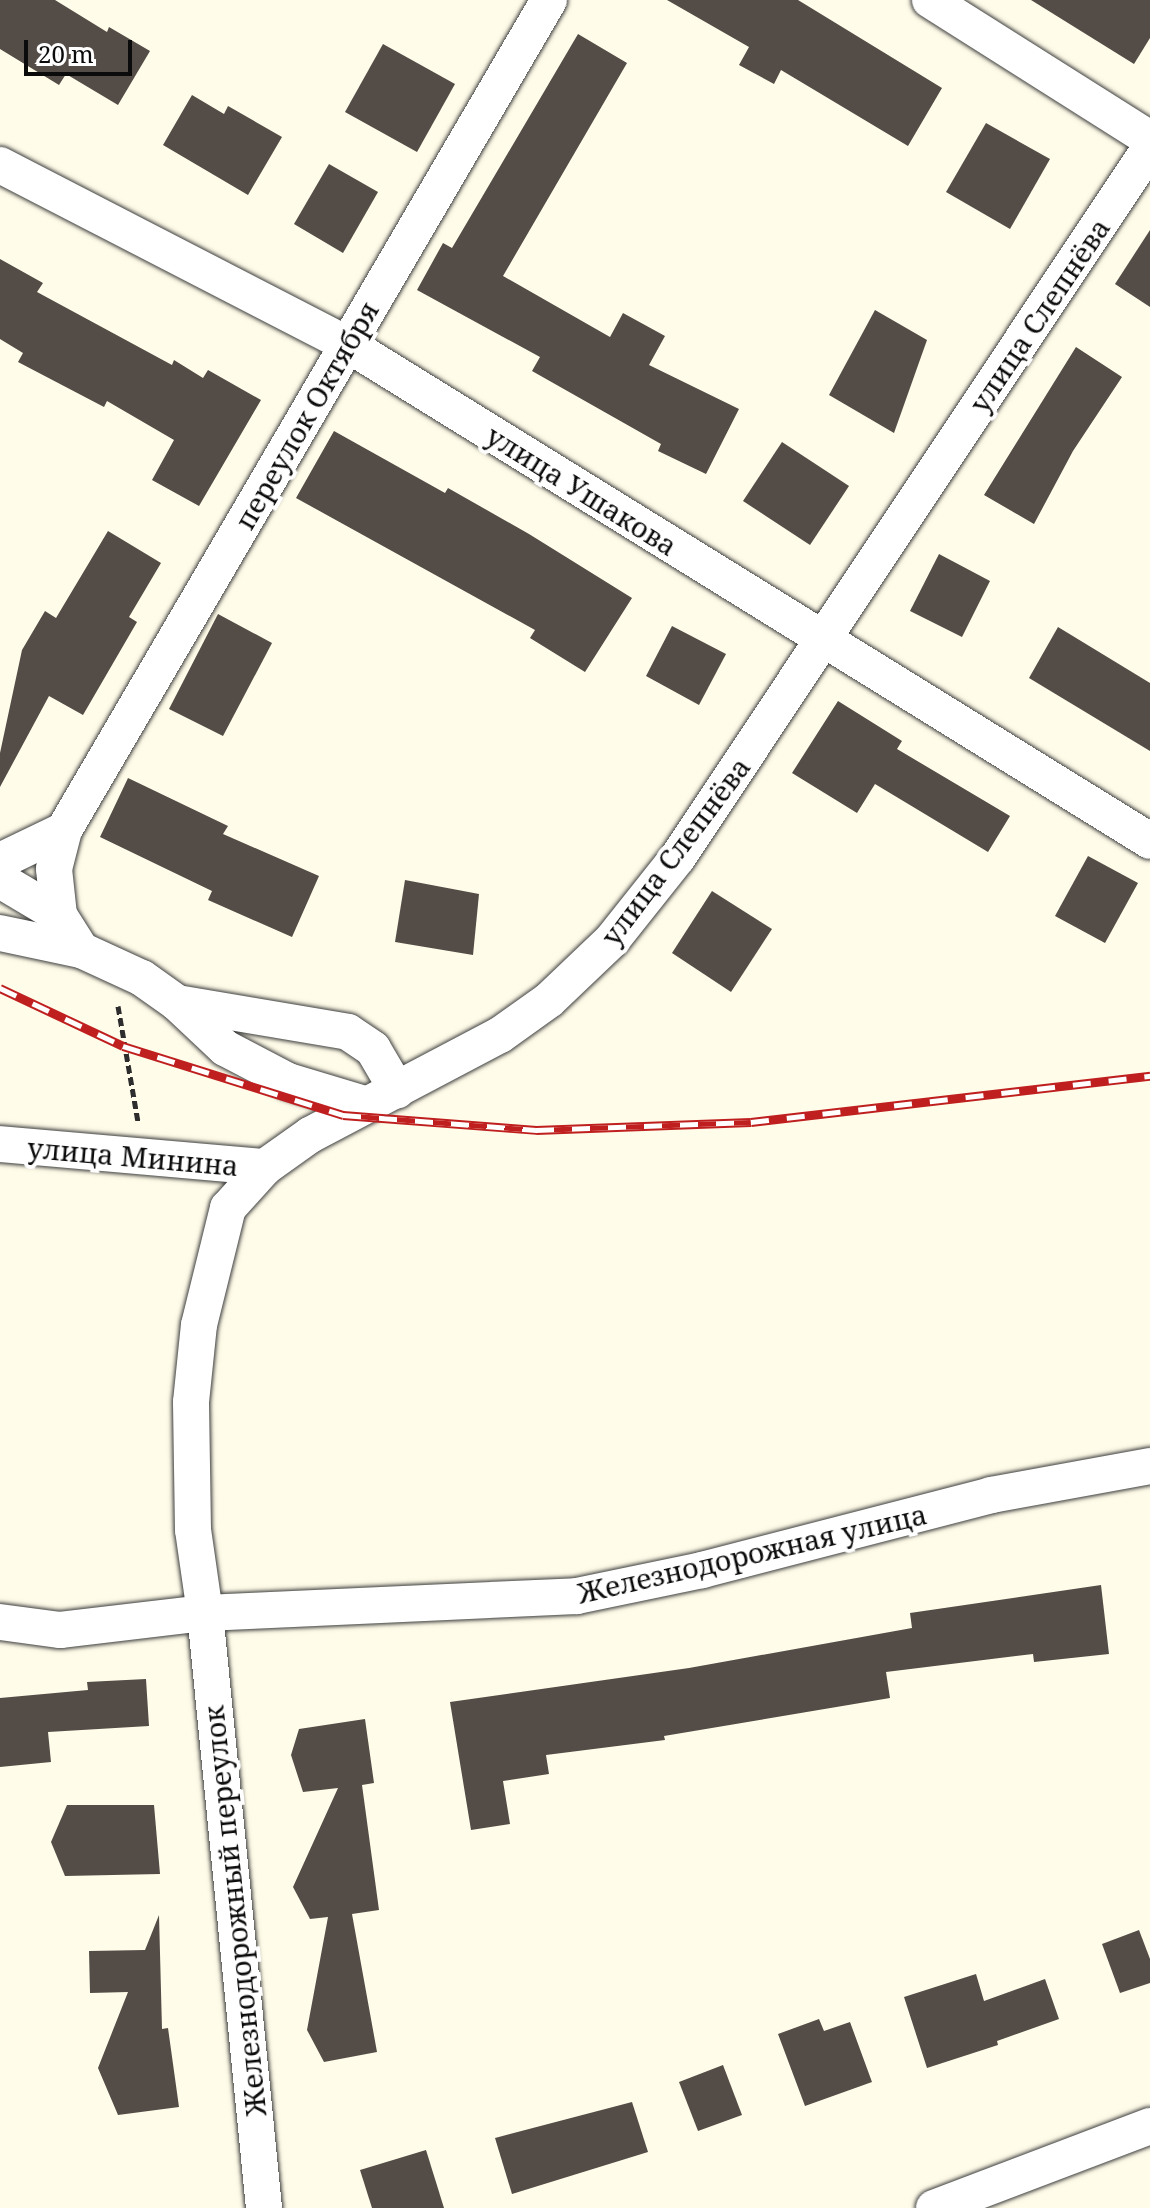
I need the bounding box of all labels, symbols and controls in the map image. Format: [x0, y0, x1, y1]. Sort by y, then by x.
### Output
scale bar [28, 24, 136, 74]
text: 20 m [38, 37, 94, 70]
street label: улица Слепнёва [962, 212, 1116, 418]
street label: переулок Октября [227, 295, 385, 535]
street label: улица Ушакова [480, 418, 684, 562]
street label: улица Слепнёва [593, 750, 757, 952]
street label: улица Минина [26, 1130, 240, 1182]
street label: Железнодорожная улица [574, 1496, 930, 1610]
street label: Железнодорожный переулок [196, 1704, 272, 2118]

